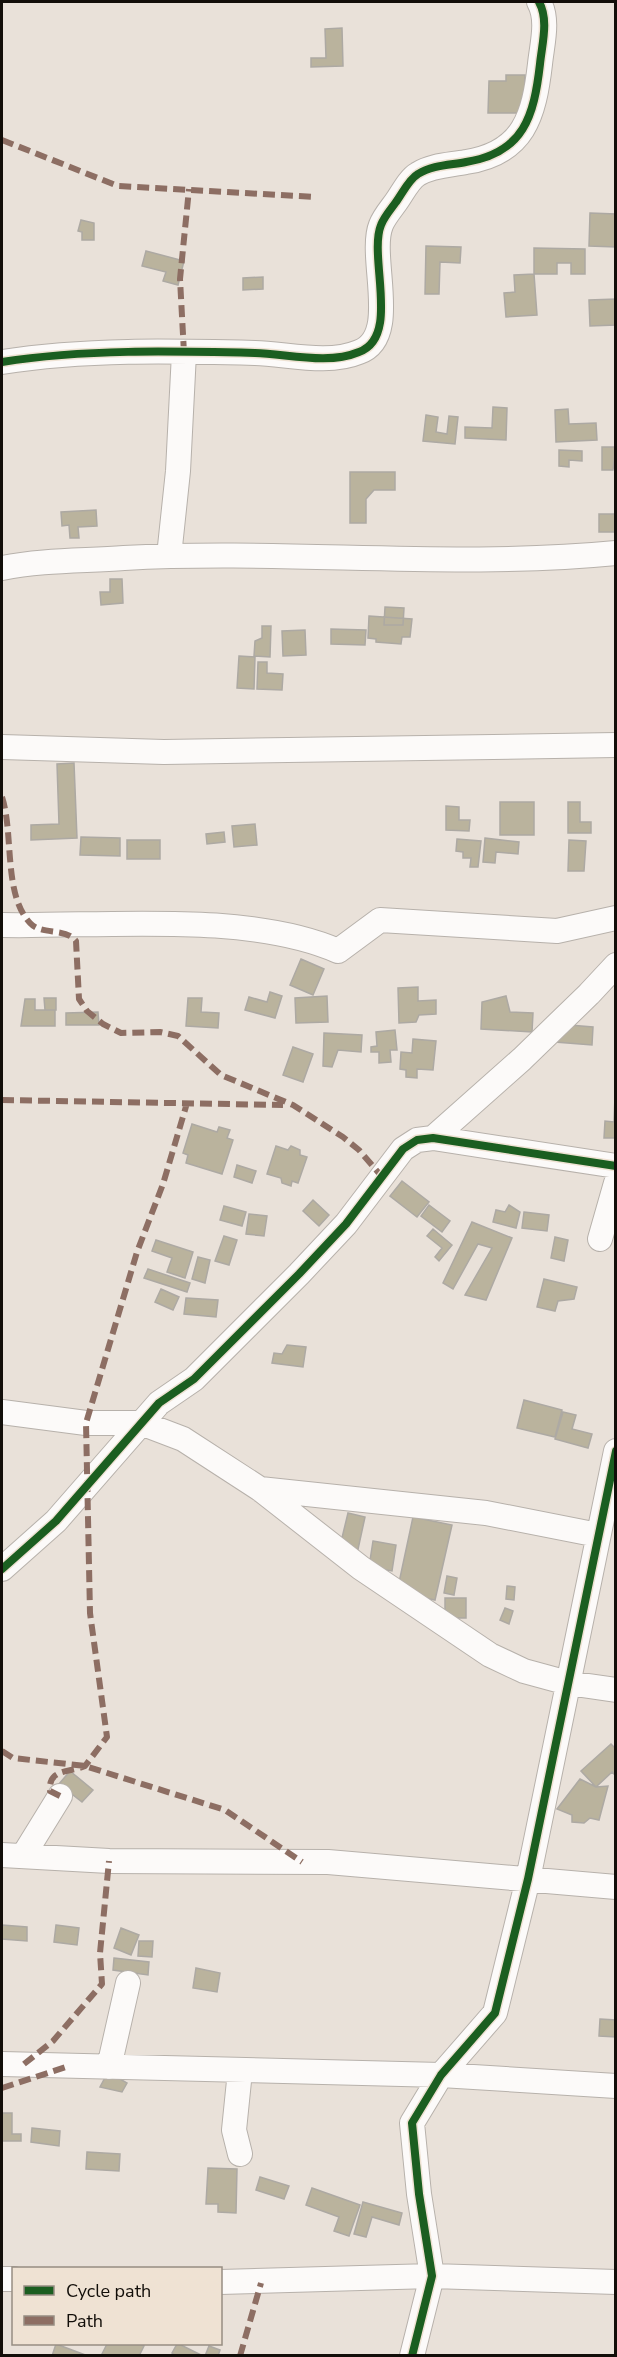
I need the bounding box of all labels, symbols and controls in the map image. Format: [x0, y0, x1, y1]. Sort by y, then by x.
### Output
legend [12, 2267, 222, 2345]
text: Cycle path [66, 2279, 151, 2303]
text: Path [66, 2309, 103, 2333]

